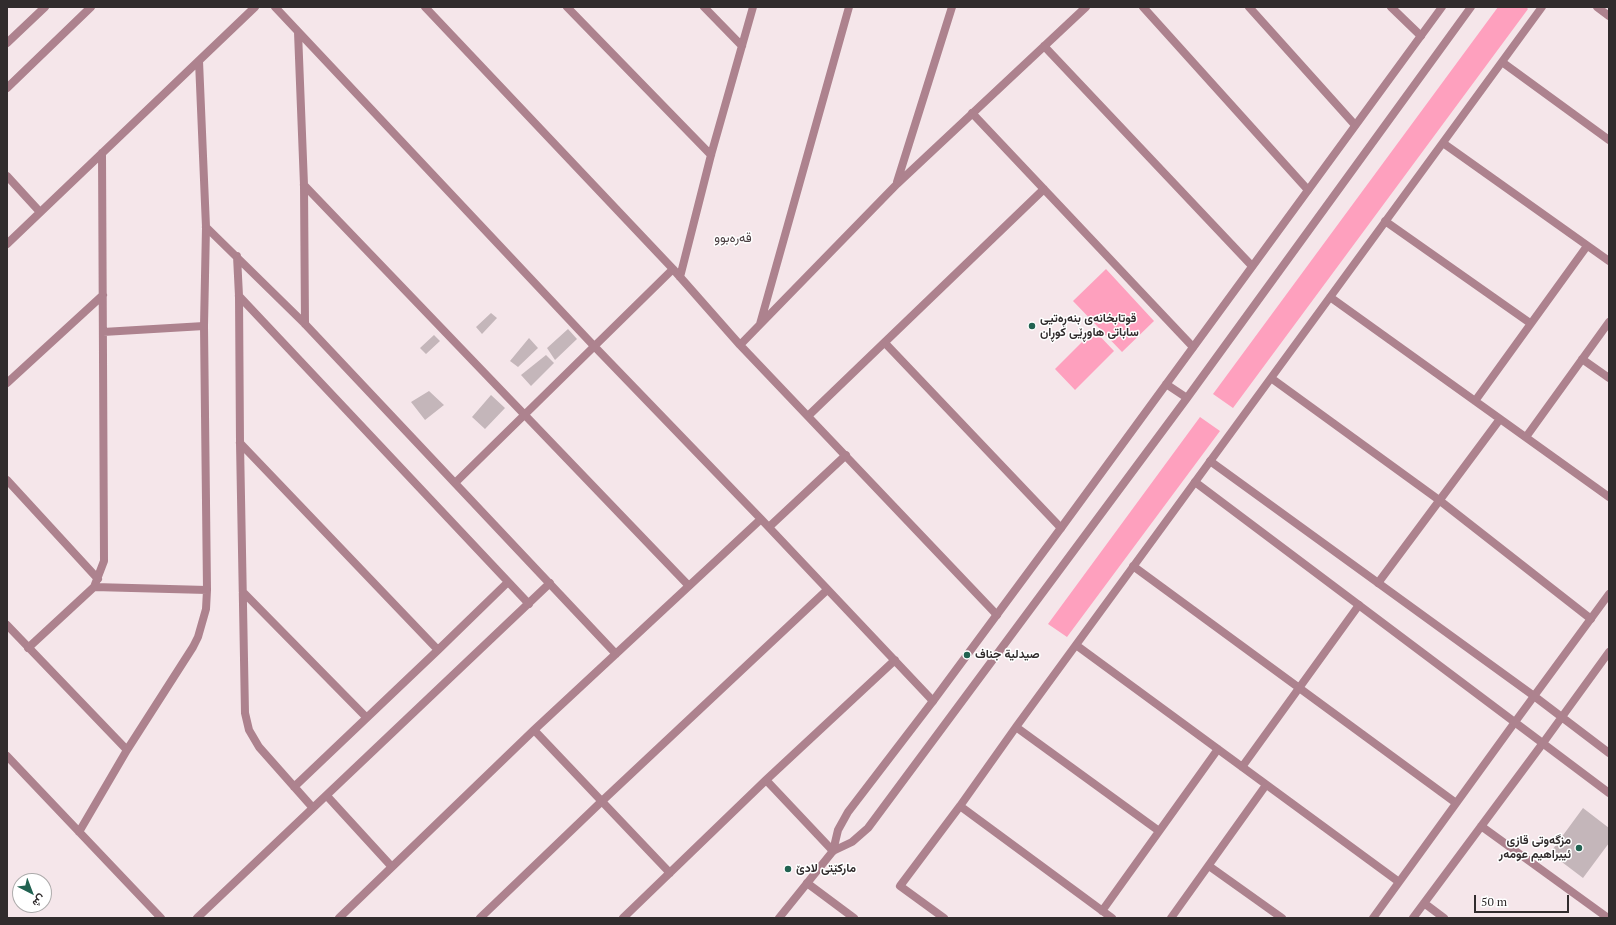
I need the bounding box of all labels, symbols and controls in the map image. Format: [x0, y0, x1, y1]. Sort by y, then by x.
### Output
district label: قەرەبوو [714, 230, 752, 246]
place label: قوتابخانەی بنەڕەتیی ساباتی هاوڕێی کوڕان [1040, 312, 1139, 340]
marker: قوتابخانەی بنەڕەتیی ساباتی هاوڕێی کوڕان [1027, 321, 1037, 331]
place label: صيدلية جناف [975, 648, 1040, 662]
marker: صيدلية جناف [962, 650, 972, 660]
place label: مزگەوتی قازی ئیبراهیم عومەر [1499, 834, 1571, 862]
marker: مزگەوتی قازی ئیبراهیم عومەر [1574, 843, 1584, 853]
place label: ماركێتی لادێ [796, 862, 856, 876]
marker: ماركێتی لادێ [783, 864, 793, 874]
north arrow [12, 873, 52, 913]
scale bar [1476, 887, 1571, 913]
text: ش [30, 892, 49, 911]
text: 50 m [1481, 894, 1507, 909]

